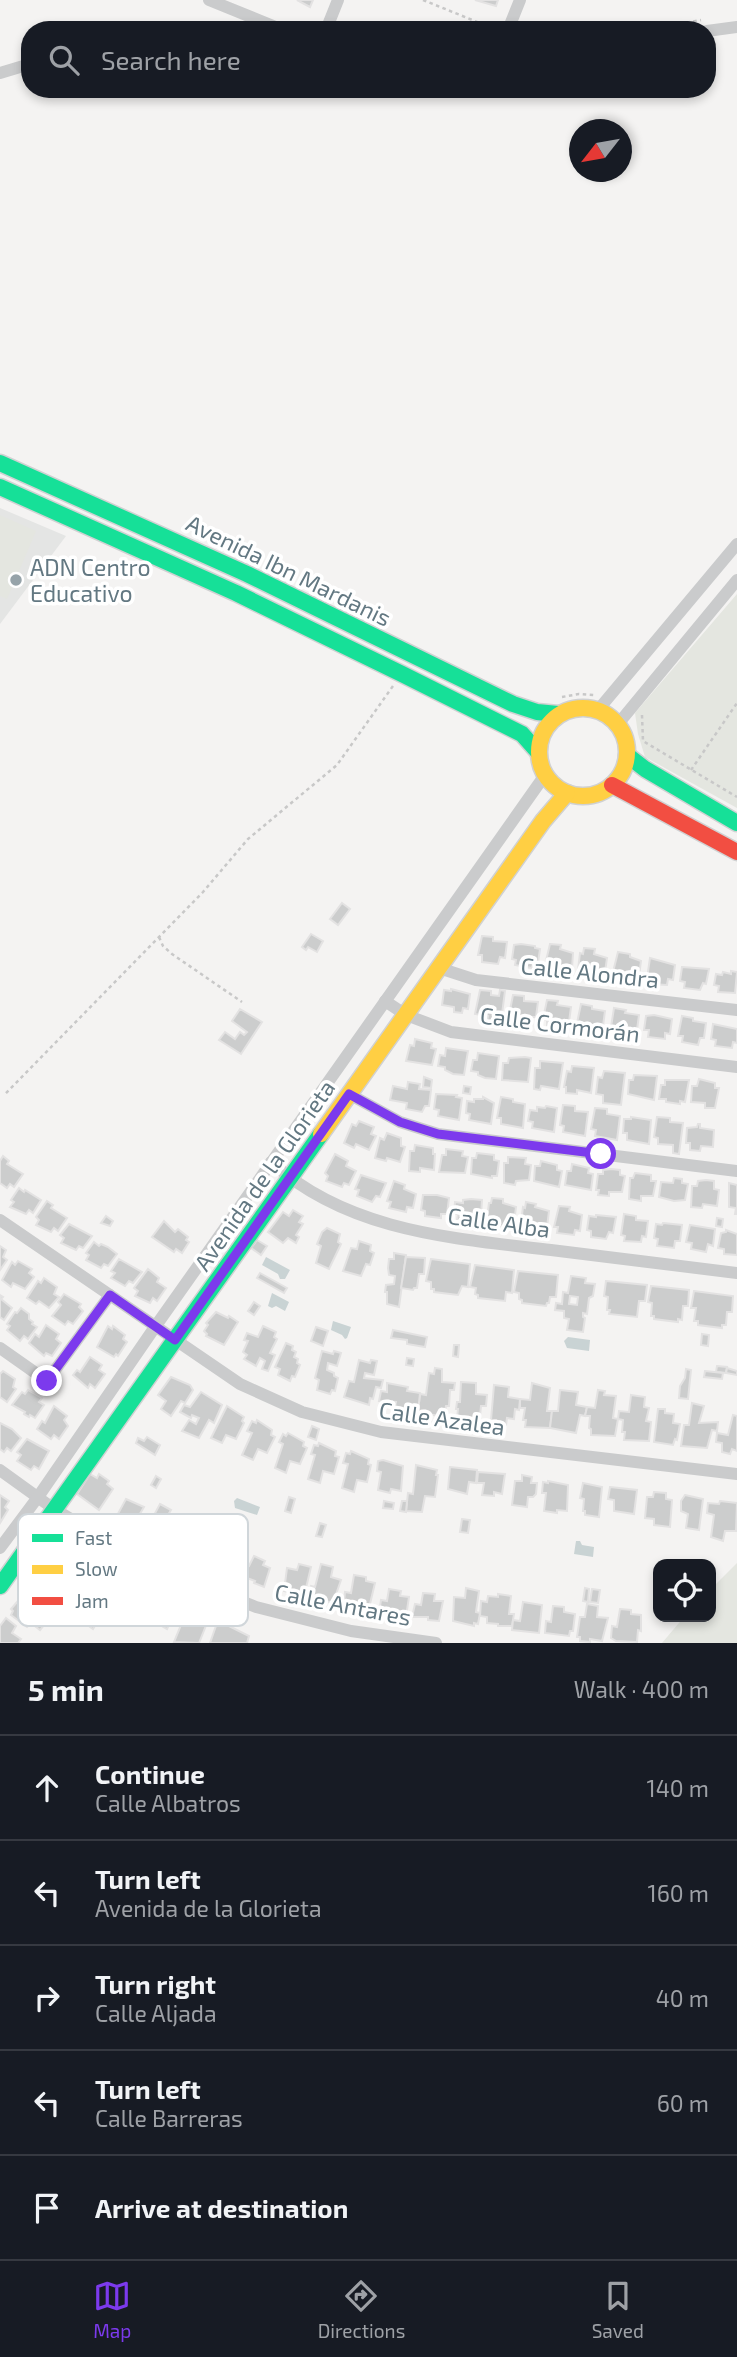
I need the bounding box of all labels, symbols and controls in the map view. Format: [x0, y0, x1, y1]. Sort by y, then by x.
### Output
search box [21, 21, 716, 98]
icon: search [45, 41, 83, 79]
text: Search here [101, 44, 241, 75]
north arrow [569, 119, 632, 182]
street label: Avenida Ibn Mardanis [182, 508, 396, 632]
place label: ADN Centro Educativo [30, 553, 151, 607]
marker: ADN Centro Educativo [8, 572, 24, 588]
street label: Calle Alondra [519, 951, 661, 993]
street label: Calle Cormorán [479, 1000, 641, 1048]
street label: Avenida de la Glorieta [188, 1074, 340, 1276]
route start [585, 1138, 616, 1169]
street label: Calle Alba [446, 1201, 552, 1243]
route end [31, 1365, 62, 1396]
street label: Calle Azalea [377, 1395, 507, 1441]
legend [18, 1514, 248, 1626]
text: Fast [75, 1526, 112, 1549]
text: Slow [75, 1557, 118, 1580]
map controls [653, 1559, 716, 1622]
button: locate [653, 1559, 716, 1622]
street label: Calle Antares [272, 1577, 414, 1631]
text: Jam [75, 1589, 109, 1612]
text: 5 min [28, 1671, 104, 1707]
text: Walk · 400 m [574, 1675, 709, 1703]
text: Continue [95, 1758, 205, 1789]
icon: ahead [28, 1769, 66, 1807]
text: 140 m [647, 1774, 709, 1802]
text: Calle Albatros [95, 1789, 241, 1817]
text: Turn left [95, 1863, 201, 1894]
icon: left [28, 1874, 66, 1912]
text: 160 m [648, 1879, 709, 1907]
text: Avenida de la Glorieta [95, 1894, 322, 1922]
text: Turn right [95, 1968, 216, 1999]
icon: right [28, 1979, 66, 2017]
text: 40 m [656, 1984, 709, 2012]
text: Calle Aljada [95, 1999, 217, 2027]
text: Turn left [95, 2073, 201, 2104]
icon: left [28, 2084, 66, 2122]
text: 60 m [657, 2089, 709, 2117]
text: Calle Barreras [95, 2104, 243, 2132]
icon: arrive [28, 2189, 66, 2227]
text: Arrive at destination [95, 2192, 348, 2223]
tab: Map [93, 2277, 131, 2342]
tab: Directions [318, 2277, 405, 2342]
tab: Saved [592, 2277, 644, 2342]

